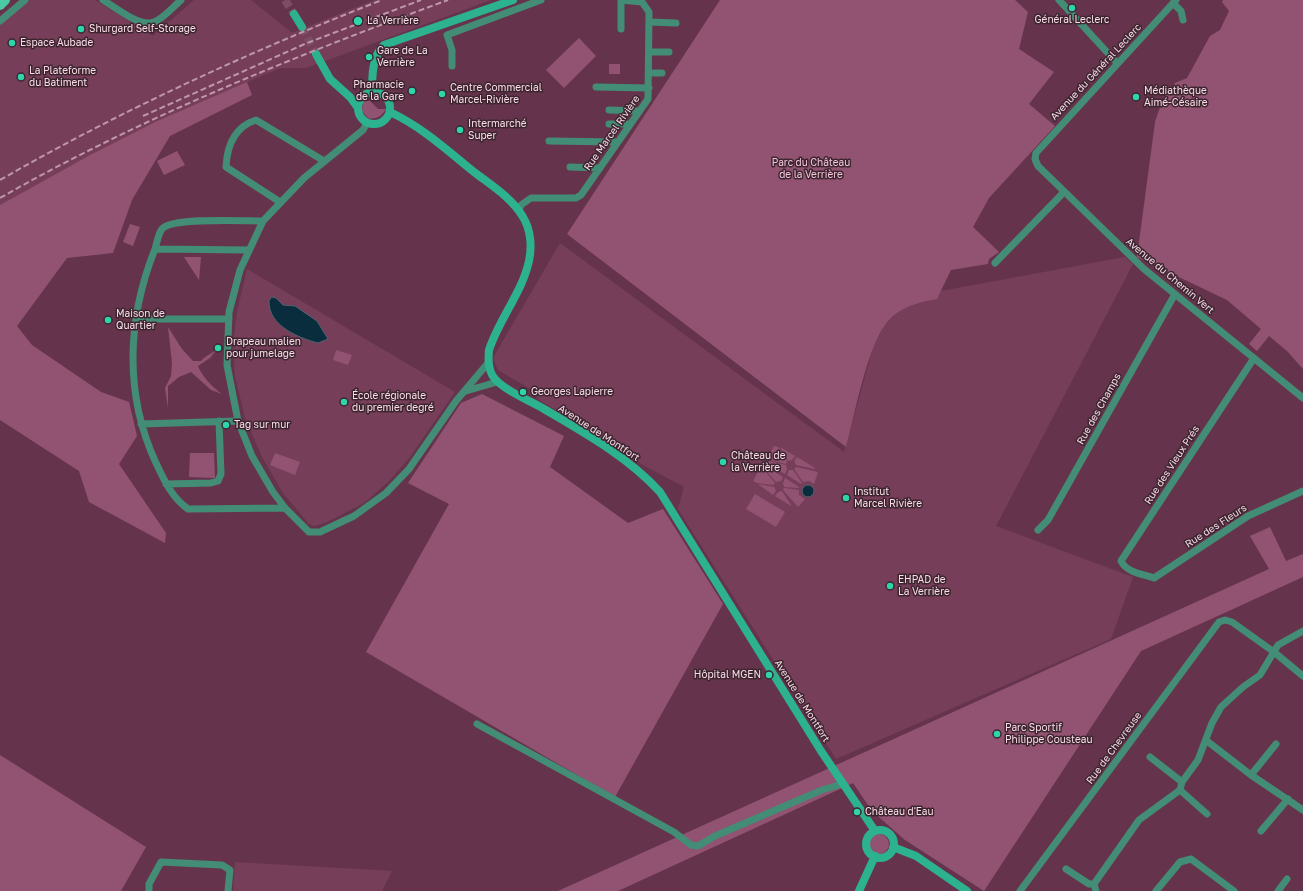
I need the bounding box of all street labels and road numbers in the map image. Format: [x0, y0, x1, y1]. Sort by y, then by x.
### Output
street label: Avenue du Général Leclerc [1048, 21, 1144, 123]
street label: Rue Marcel Rivière [582, 93, 642, 173]
street label: Avenue du Chemin Vert [1123, 236, 1217, 316]
street label: Rue des Champs [1074, 371, 1124, 447]
street label: Avenue de Montfort [556, 402, 642, 464]
street label: Rue des Vieux Prés [1142, 423, 1202, 507]
street label: Rue des Fleurs [1183, 502, 1249, 550]
street label: Avenue de Montfort [772, 658, 832, 744]
street label: Rue de Chevreuse [1084, 710, 1144, 786]

